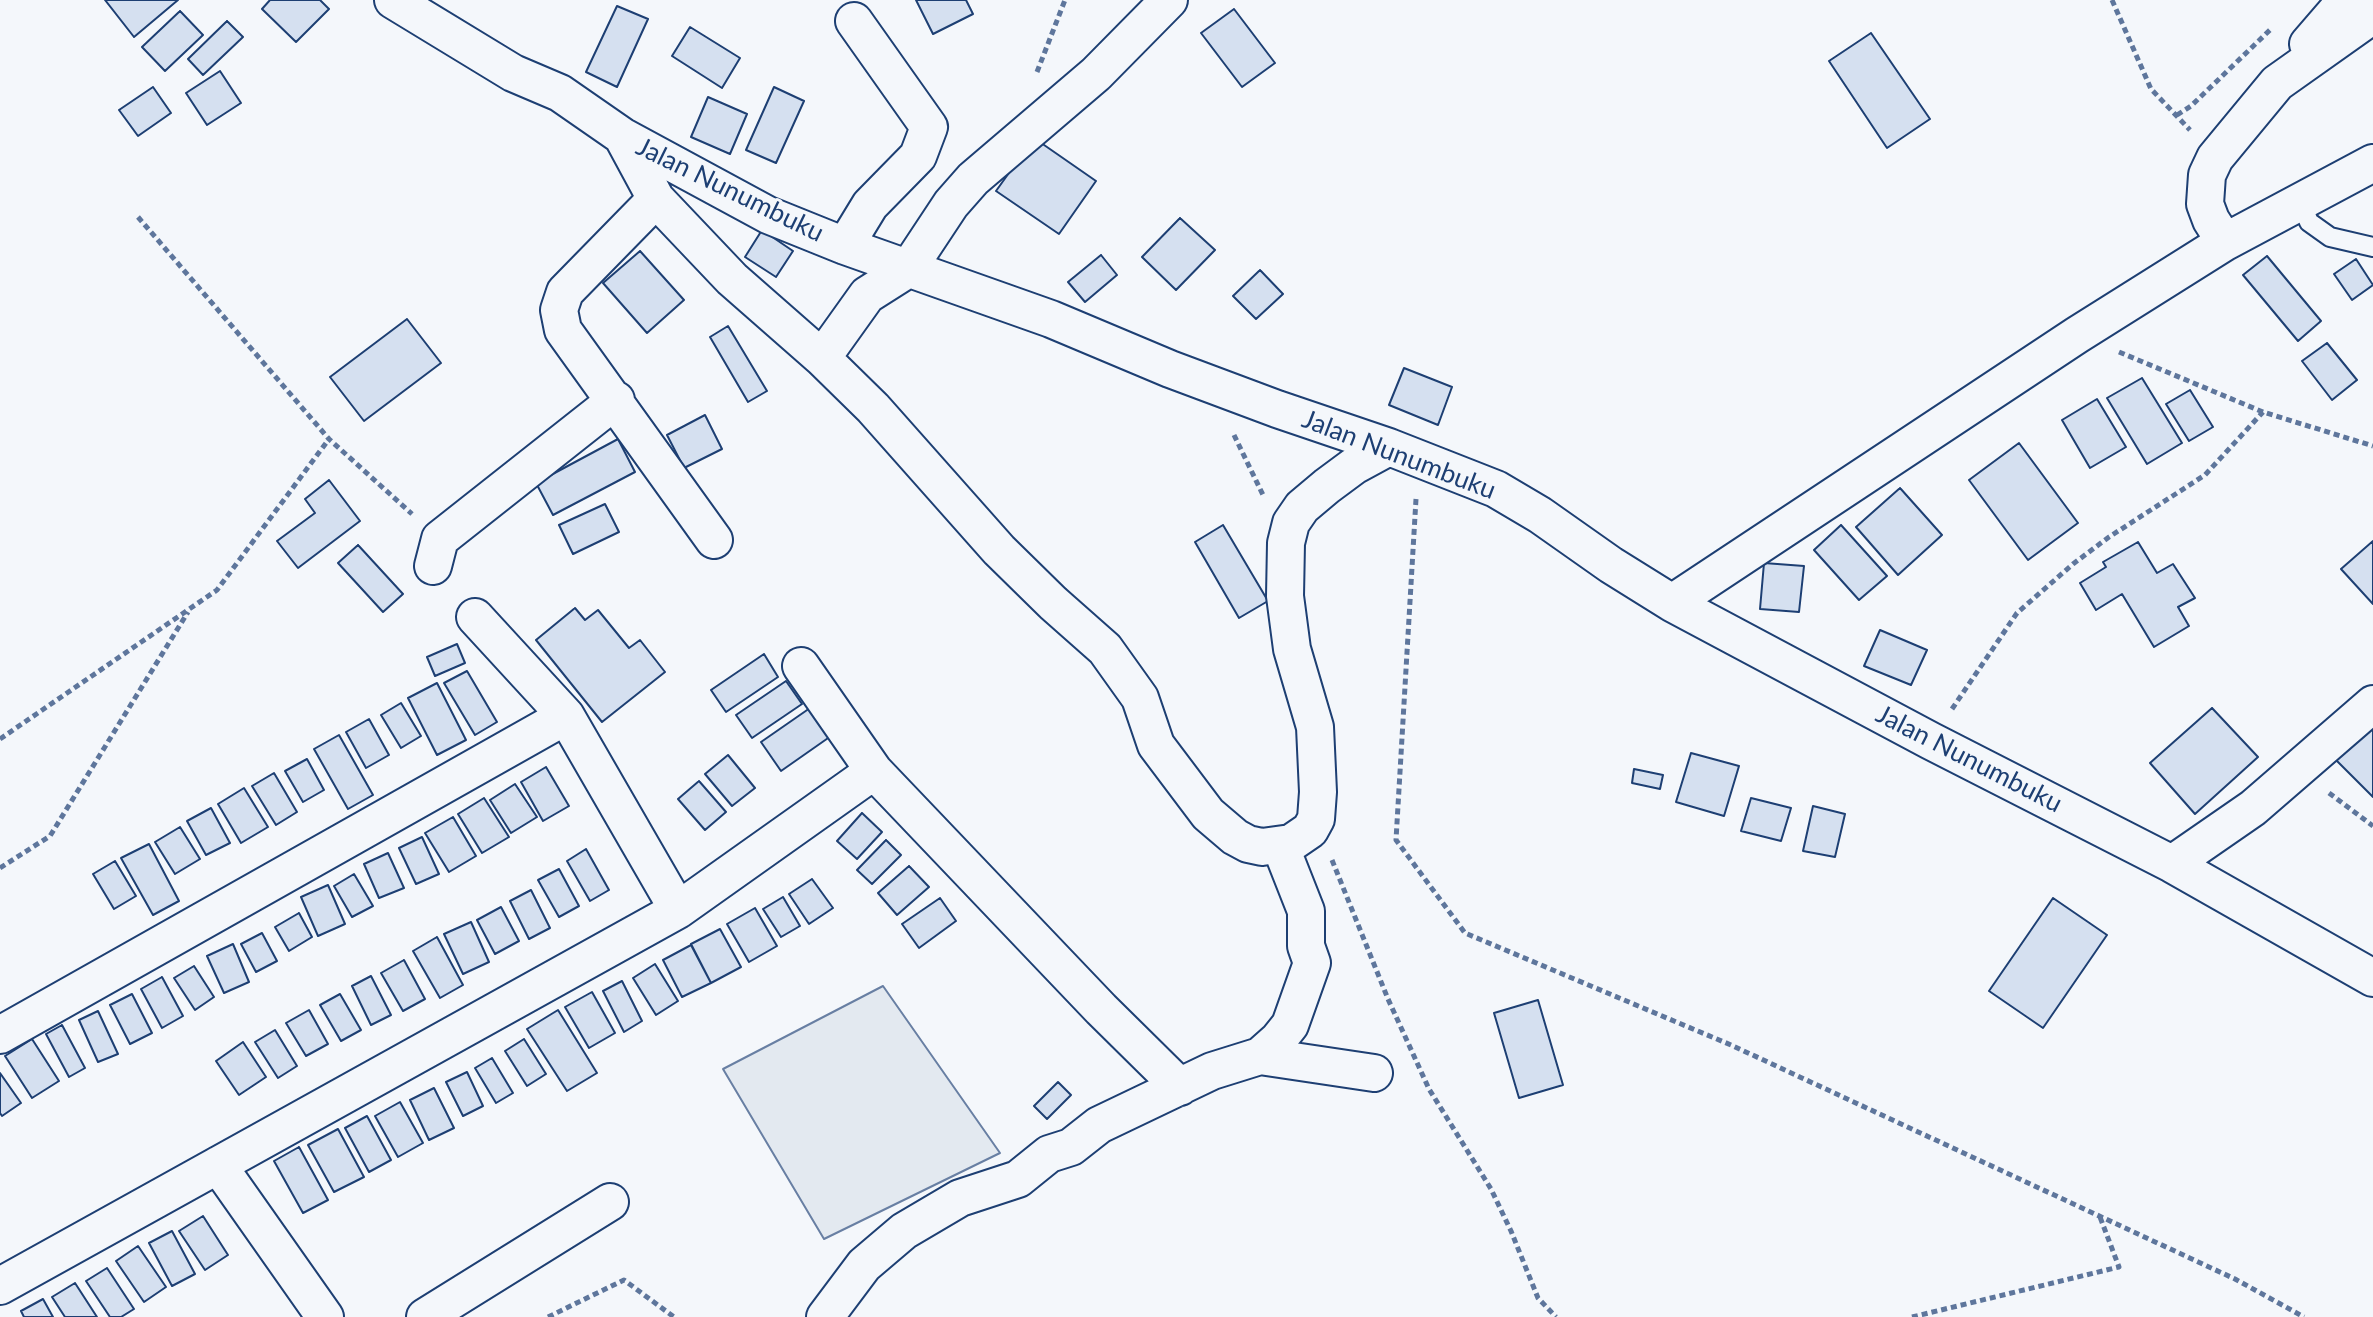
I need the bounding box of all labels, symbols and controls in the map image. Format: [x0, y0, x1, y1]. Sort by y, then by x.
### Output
street label: Jalan Nunumbuku [631, 131, 829, 249]
street label: Jalan Nunumbuku [1298, 404, 1500, 506]
street label: Jalan Nunumbuku [1871, 699, 2067, 819]

